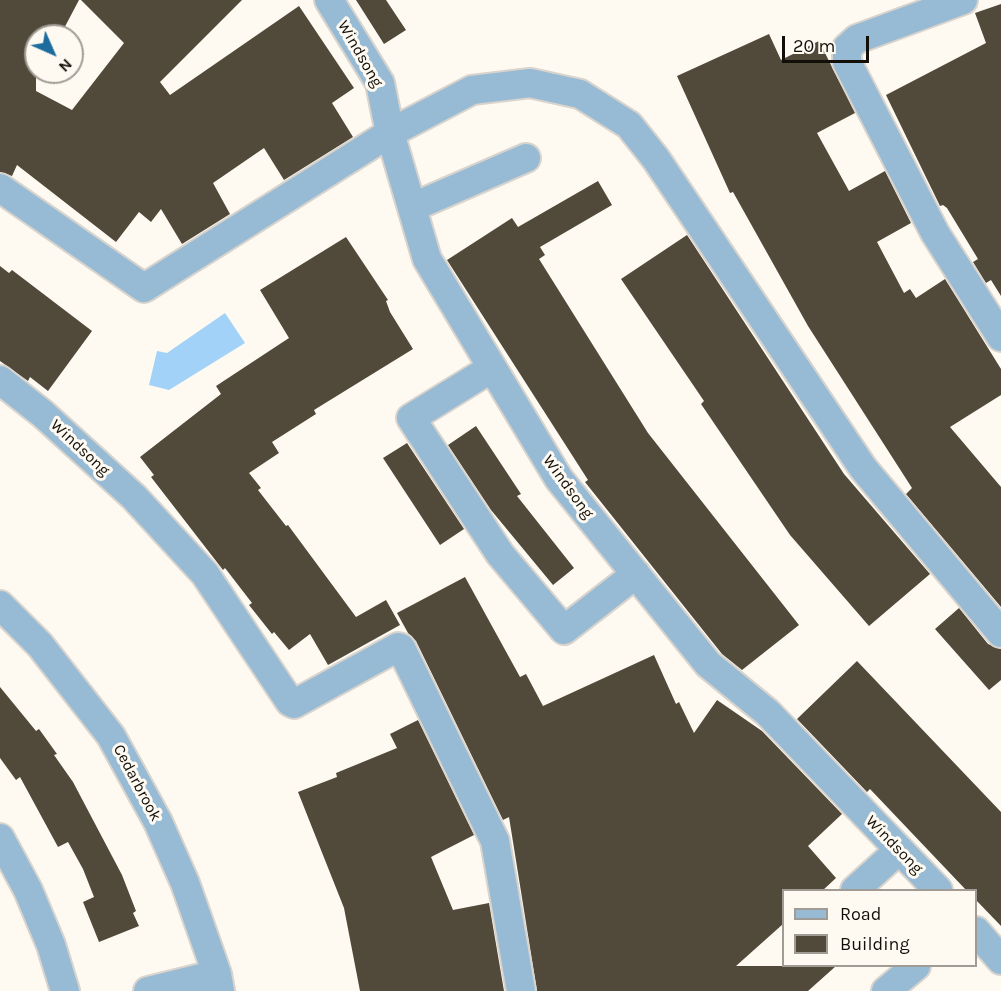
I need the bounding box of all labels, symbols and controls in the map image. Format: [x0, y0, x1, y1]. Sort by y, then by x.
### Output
street label: Windsong [333, 17, 387, 91]
north arrow [24, 24, 84, 84]
scale bar [785, 24, 872, 62]
text: 20 m [793, 35, 835, 57]
text: N [55, 55, 76, 76]
street label: Windsong [46, 416, 114, 480]
street label: Windsong [538, 451, 598, 523]
street label: Cedarbrook [109, 741, 165, 825]
street label: Windsong [861, 812, 927, 878]
legend [782, 889, 977, 967]
text: Road [840, 903, 881, 925]
text: Building [840, 933, 910, 955]

